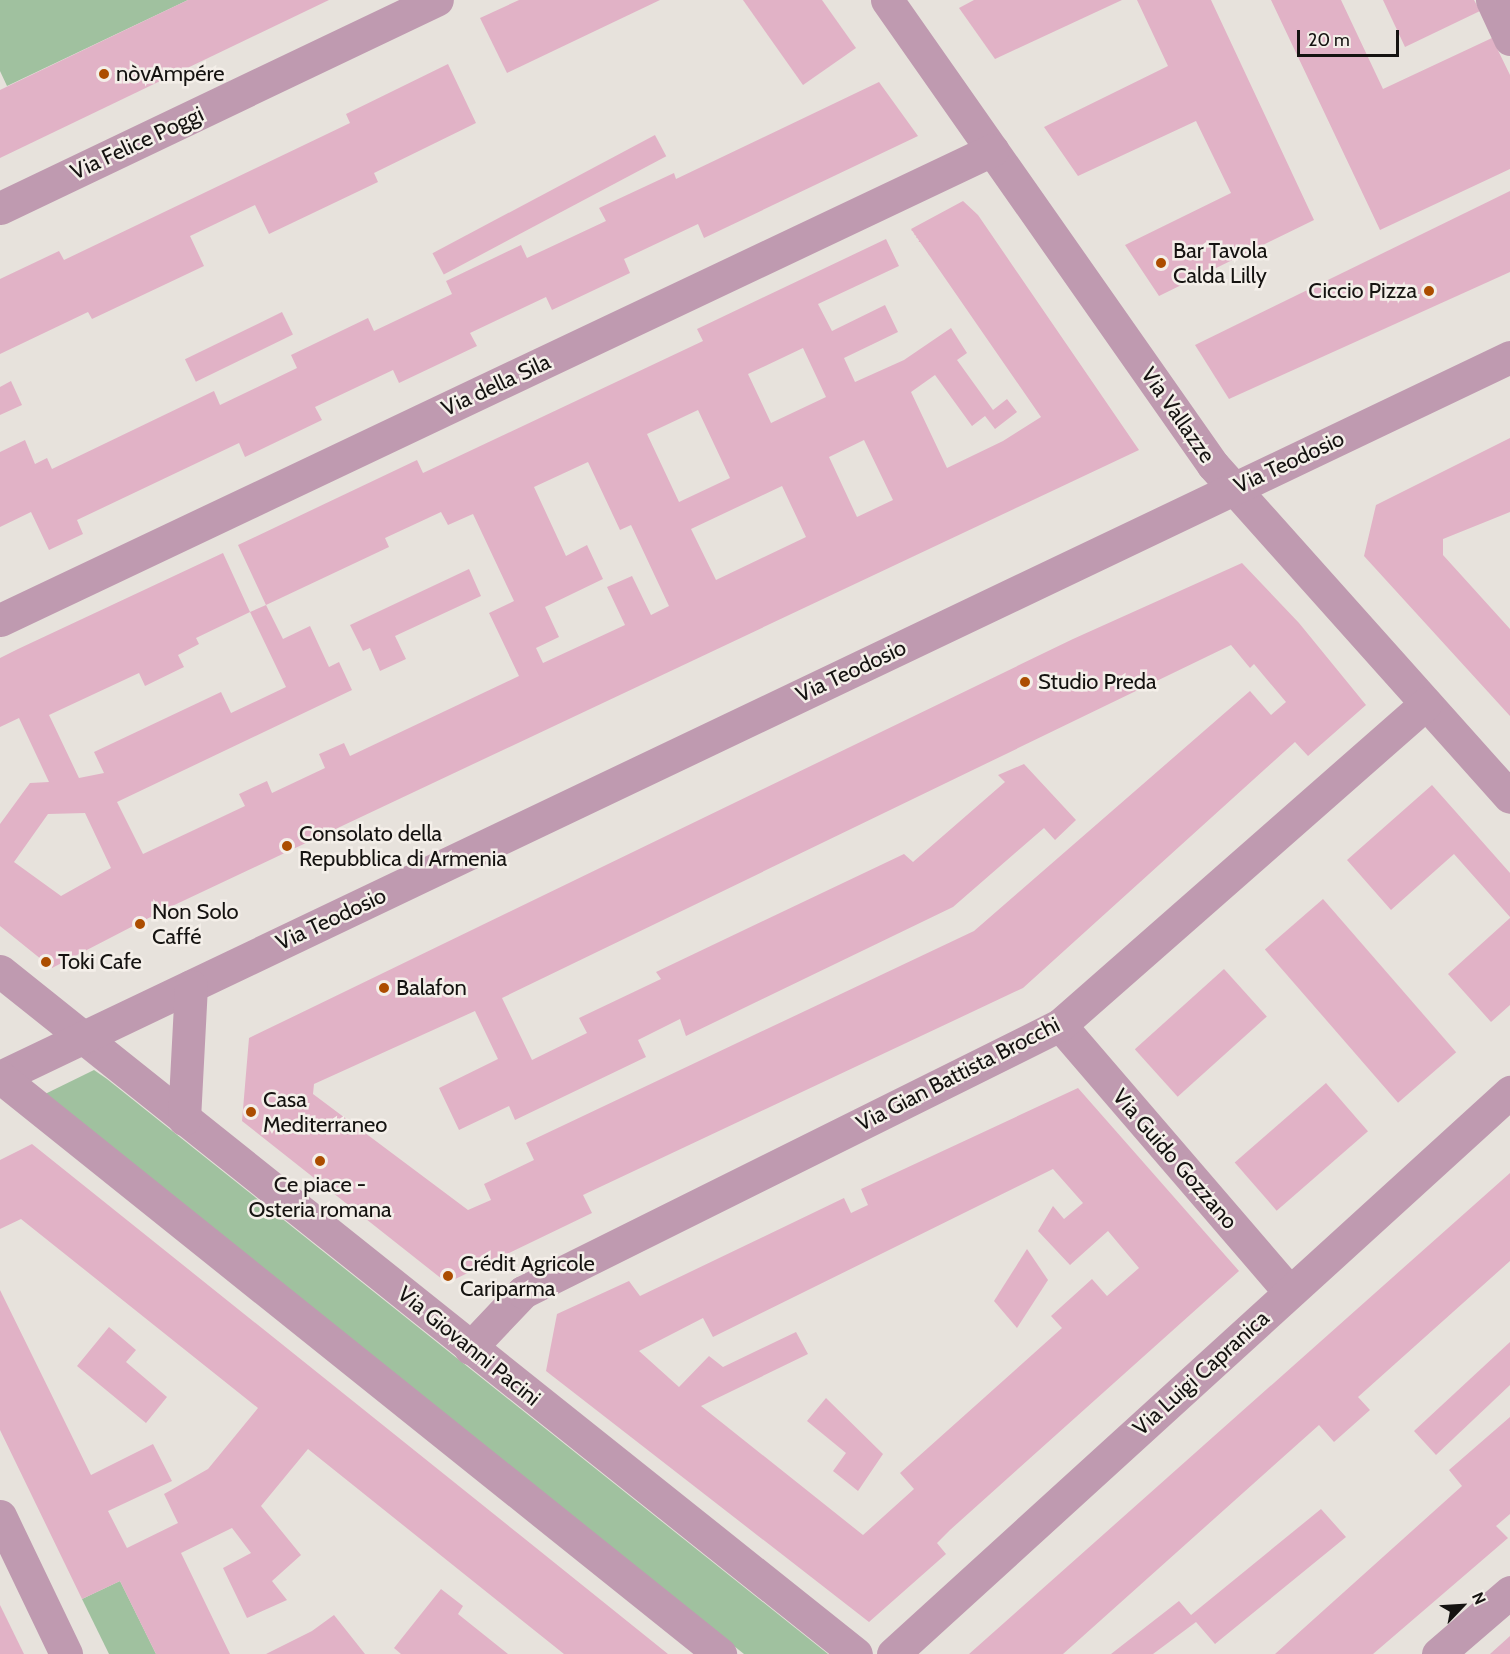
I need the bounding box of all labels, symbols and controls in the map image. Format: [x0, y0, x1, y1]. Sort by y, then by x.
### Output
scale bar [1300, 18, 1402, 56]
text: 20 m [1308, 29, 1350, 51]
place label: nòvAmpére [116, 61, 224, 87]
marker: nòvAmpére [97, 67, 111, 81]
street label: Via Felice Poggi [66, 101, 208, 185]
place label: Bar Tavola Calda Lilly [1173, 237, 1268, 288]
marker: Bar Tavola Calda Lilly [1154, 256, 1168, 270]
place label: Ciccio Pizza [1308, 278, 1417, 304]
marker: Ciccio Pizza [1422, 284, 1436, 298]
street label: Via della Sila [437, 348, 555, 422]
street label: Via Vallazze [1136, 362, 1220, 468]
street label: Via Teodosio [1230, 425, 1348, 499]
street label: Via Teodosio [792, 634, 910, 708]
place label: Studio Preda [1038, 669, 1156, 695]
marker: Studio Preda [1016, 673, 1034, 691]
place label: Consolato della Repubblica di Armenia [299, 820, 507, 872]
marker: Consolato della Repubblica di Armenia [280, 839, 294, 853]
street label: Via Teodosio [272, 882, 390, 956]
place label: Non Solo Caffé [152, 898, 239, 950]
marker: Non Solo Caffé [133, 917, 147, 931]
place label: Toki Cafe [58, 949, 142, 975]
marker: Toki Cafe [39, 955, 53, 969]
place label: Balafon [396, 975, 467, 1001]
marker: Balafon [377, 981, 391, 995]
street label: Via Gian Battista Brocchi [852, 1011, 1064, 1137]
street label: Via Guido Gozzano [1107, 1084, 1243, 1234]
place label: Casa Mediterraneo [263, 1086, 387, 1138]
marker: Casa Mediterraneo [244, 1105, 258, 1119]
marker: Ce piace - Osteria romana [313, 1154, 327, 1168]
place label: Ce piace - Osteria romana [248, 1171, 392, 1222]
place label: Crédit Agricole Cariparma [460, 1250, 595, 1302]
marker: Crédit Agricole Cariparma [441, 1269, 455, 1283]
street label: Via Giovanni Pacini [392, 1280, 546, 1412]
street label: Via Luigi Capranica [1128, 1305, 1274, 1441]
north arrow [1432, 1576, 1492, 1636]
text: N [1468, 1589, 1490, 1607]

